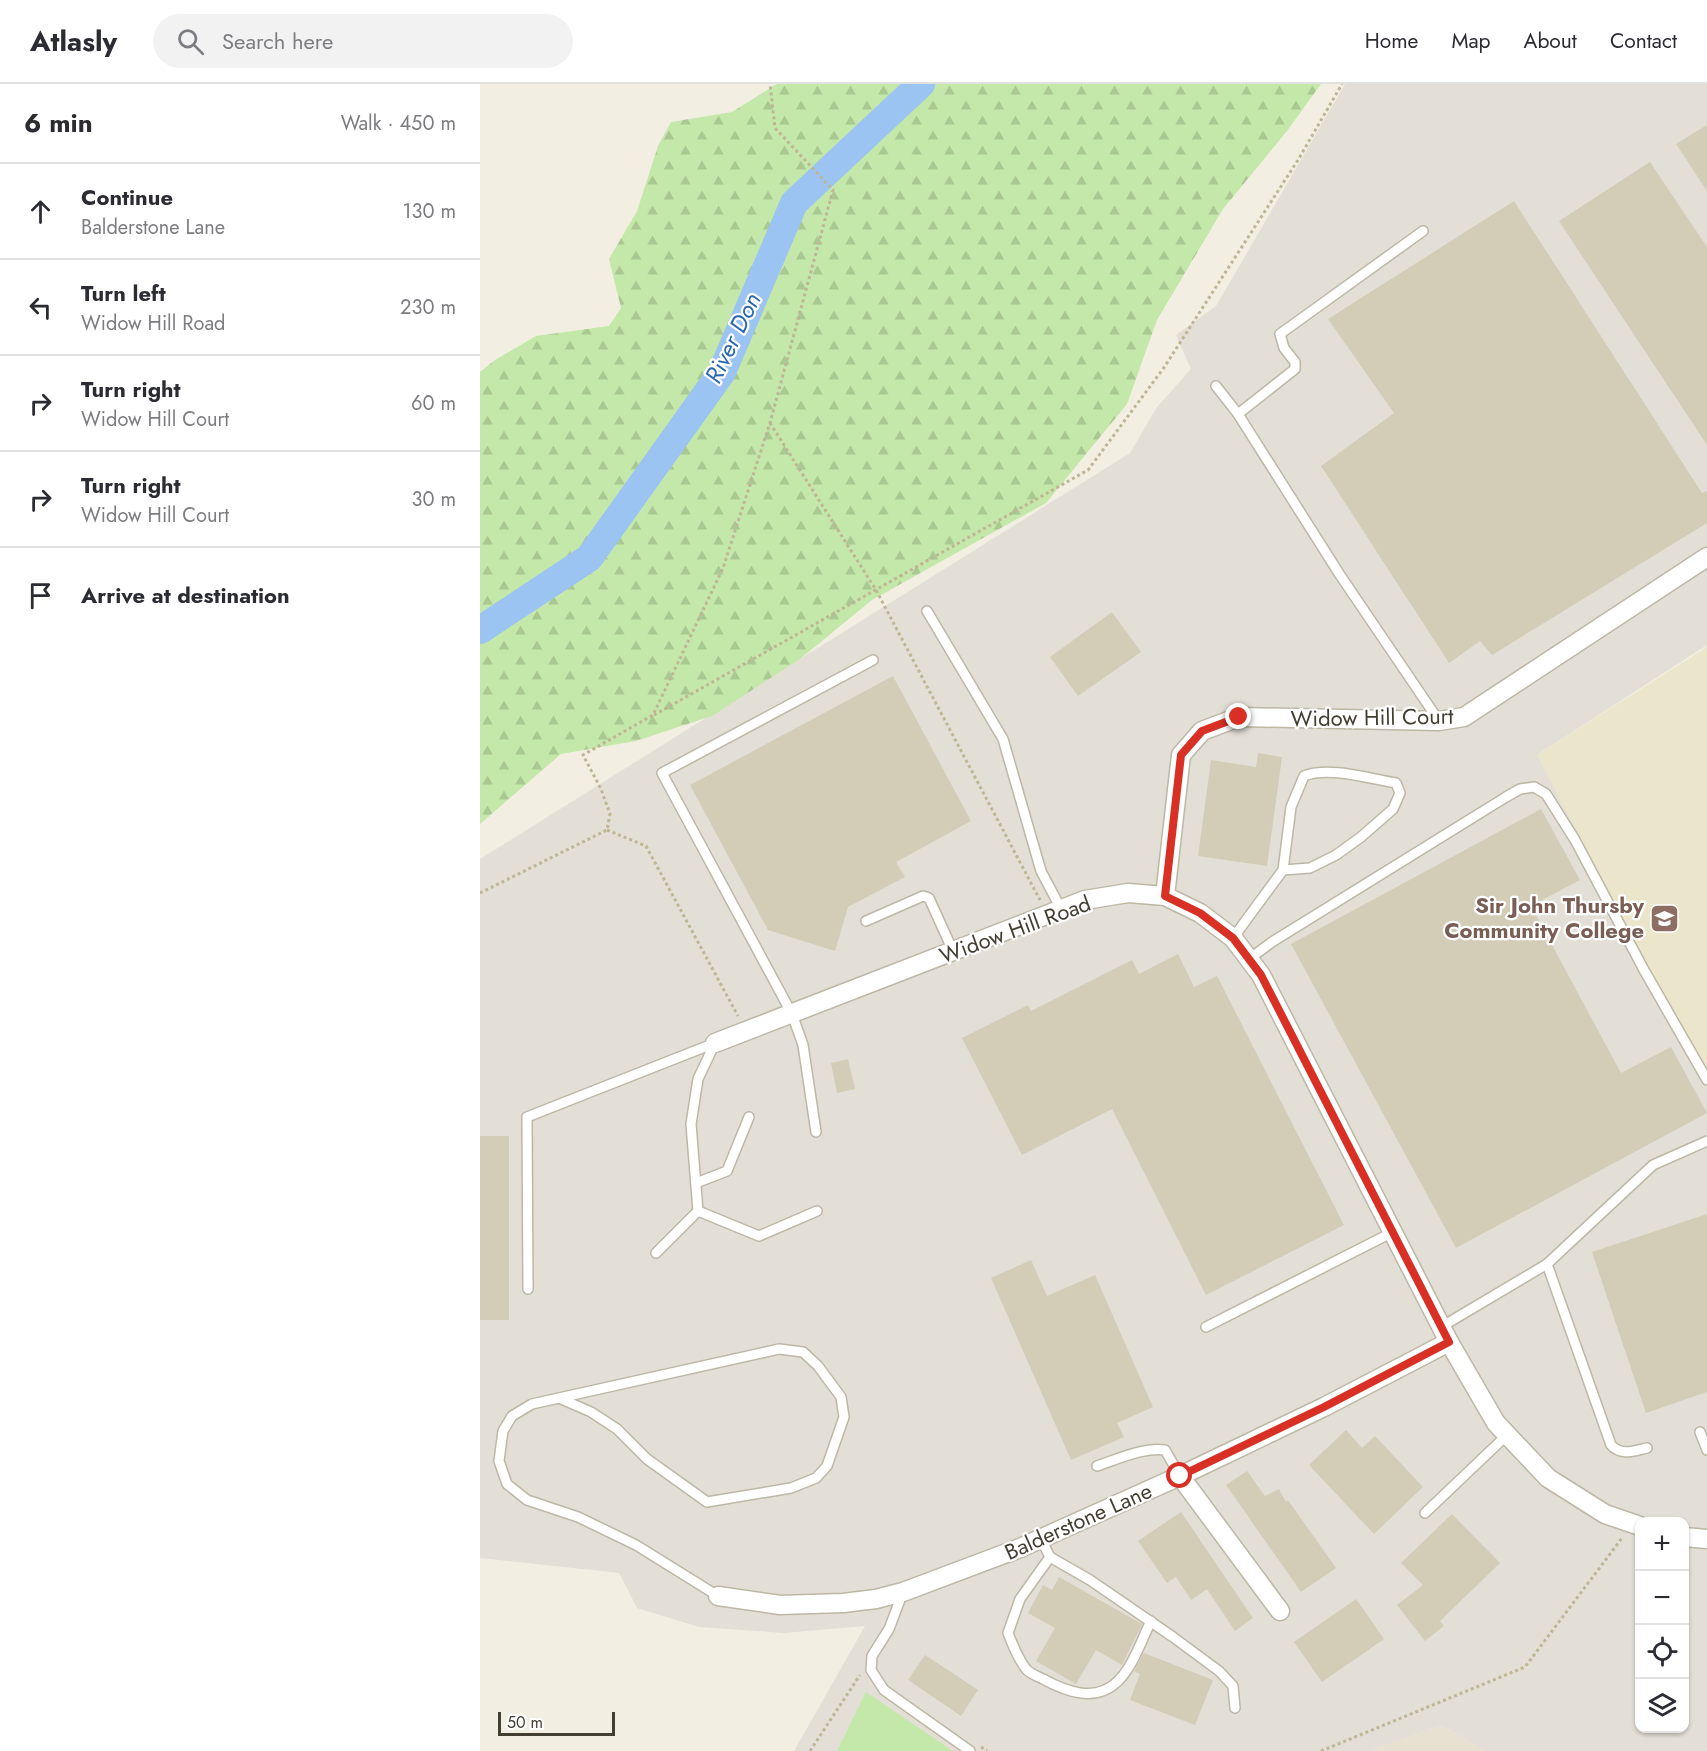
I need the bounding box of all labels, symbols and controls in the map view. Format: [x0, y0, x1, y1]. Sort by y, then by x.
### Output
search box [153, 14, 573, 68]
text: Atlasly [30, 21, 117, 62]
icon: search [174, 25, 207, 58]
text: Search here [222, 25, 333, 57]
text: Home [1365, 26, 1418, 56]
text: Map [1451, 26, 1491, 56]
text: About [1524, 26, 1577, 56]
text: Contact [1610, 26, 1677, 56]
text: 6 min [24, 104, 93, 142]
text: Walk · 450 m [341, 109, 456, 138]
text: Continue [81, 181, 173, 213]
icon: ahead [24, 195, 57, 228]
text: 130 m [402, 197, 456, 226]
text: Balderstone Lane [81, 213, 225, 242]
text: Turn left [81, 277, 166, 309]
water label: River Don [696, 287, 770, 389]
icon: left [24, 291, 57, 324]
text: 230 m [400, 293, 456, 322]
text: Widow Hill Road [81, 309, 225, 338]
text: Turn right [81, 373, 181, 405]
icon: right [24, 387, 57, 420]
text: 60 m [411, 389, 456, 418]
text: Widow Hill Court [81, 405, 229, 434]
text: Turn right [81, 469, 181, 501]
icon: right [24, 483, 57, 516]
text: 30 m [411, 485, 456, 514]
text: Widow Hill Court [81, 501, 229, 530]
icon: arrive [24, 579, 57, 612]
text: Arrive at destination [81, 579, 290, 611]
street label: Widow Hill Court [1290, 700, 1454, 734]
route end [1225, 703, 1251, 729]
street label: Widow Hill Road [935, 887, 1095, 971]
place label: Sir John Thursby Community College [1444, 889, 1645, 946]
school or university icon: Sir John Thursby Community College [1649, 902, 1681, 934]
route start [1166, 1462, 1192, 1488]
street label: Balderstone Lane [999, 1474, 1157, 1568]
map controls [1635, 1517, 1689, 1733]
button: + [1635, 1517, 1689, 1571]
button: − [1635, 1571, 1689, 1625]
button: locate [1635, 1625, 1689, 1679]
button: layers [1635, 1679, 1689, 1733]
scale bar [498, 1709, 615, 1736]
text: 50 m [507, 1711, 543, 1734]

